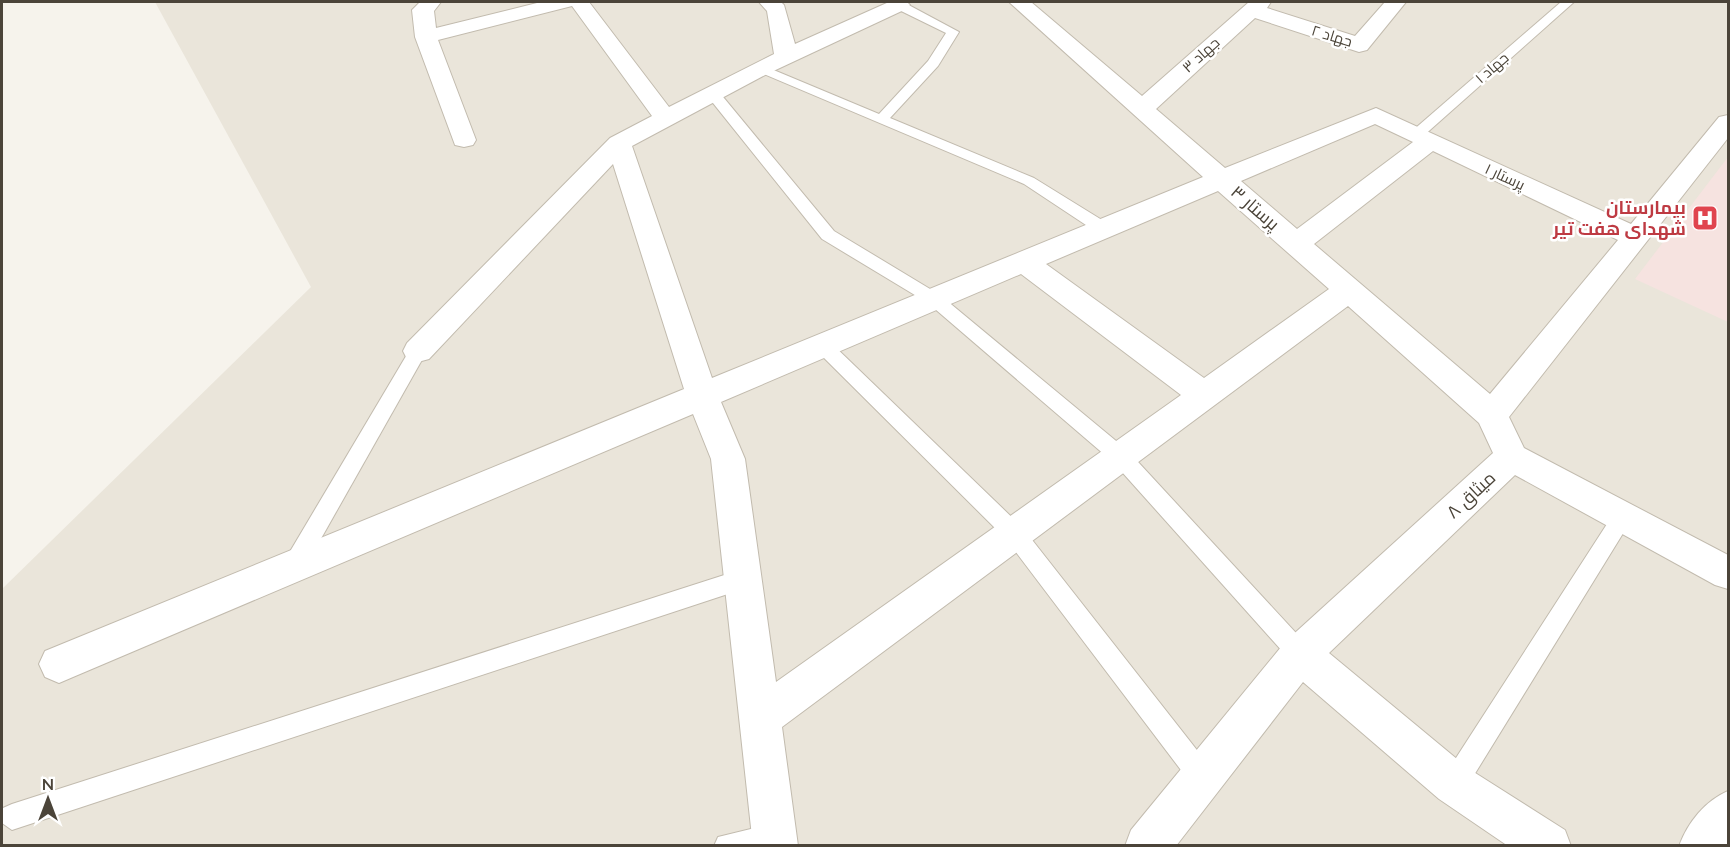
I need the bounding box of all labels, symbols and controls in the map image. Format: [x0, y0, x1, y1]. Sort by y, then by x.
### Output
street label: جهاد ۲ [1309, 20, 1355, 52]
street label: جهاد ۳ [1178, 33, 1224, 77]
street label: جهاد ۱ [1471, 48, 1513, 88]
street label: پرستار ۱ [1482, 159, 1528, 195]
street label: پرستار ۳ [1226, 180, 1285, 236]
place label: بیمارستان شهدای هفت تیر [1552, 196, 1686, 240]
hospital icon: بیمارستان شهدای هفت تیر [1690, 203, 1720, 233]
street label: میثاق ۸ [1441, 466, 1501, 524]
north arrow [18, 769, 78, 829]
text: N [42, 774, 54, 793]

